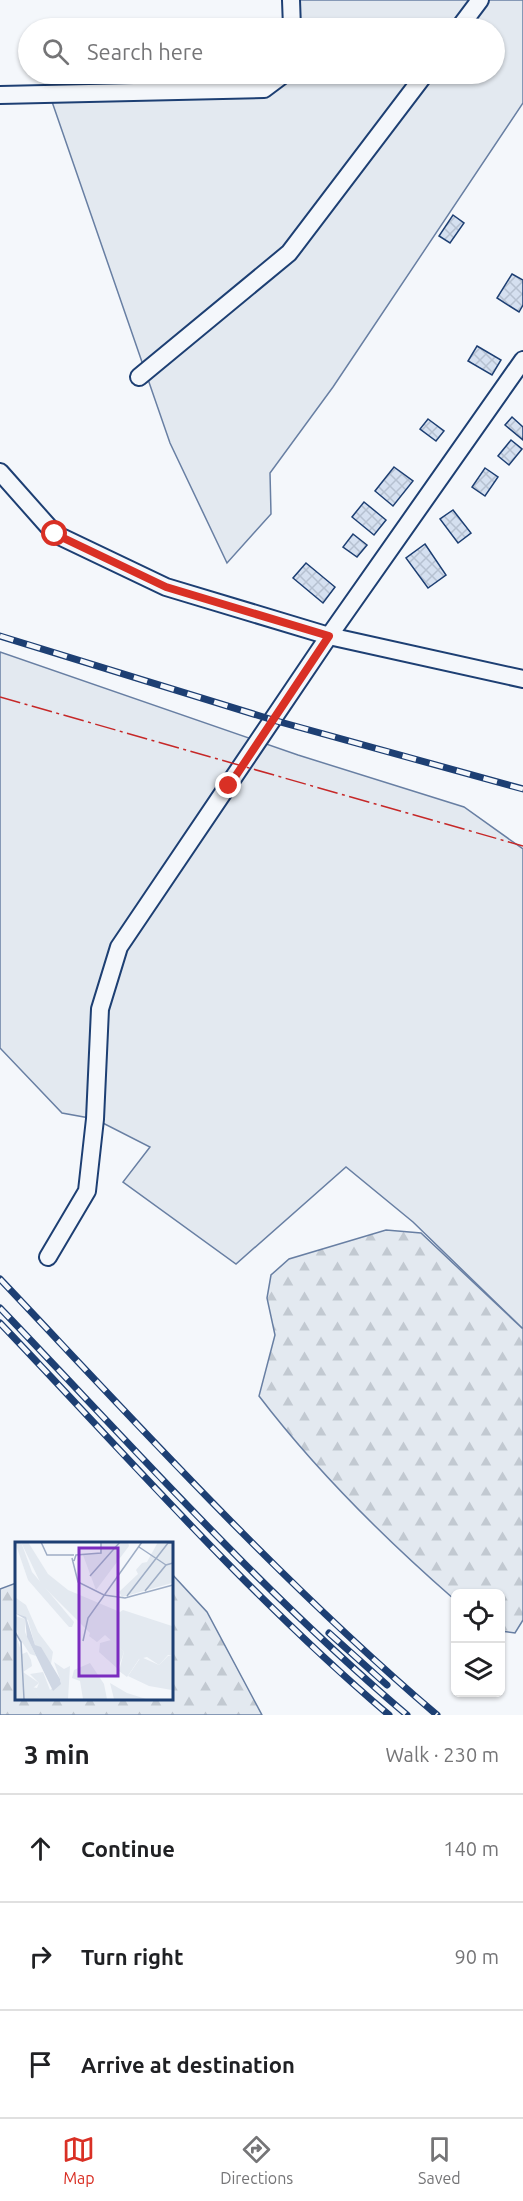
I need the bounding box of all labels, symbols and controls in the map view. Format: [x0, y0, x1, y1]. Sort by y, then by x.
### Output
search box [18, 18, 505, 84]
icon: search [39, 35, 72, 68]
text: Search here [87, 39, 203, 64]
route start [41, 520, 67, 546]
route end [215, 772, 241, 798]
inset map [15, 1542, 172, 1700]
map controls [451, 1589, 505, 1697]
button: locate [451, 1589, 505, 1643]
button: layers [451, 1643, 505, 1697]
text: 3 min [24, 1740, 90, 1769]
text: Walk · 230 m [386, 1743, 499, 1766]
icon: ahead [24, 1832, 57, 1865]
text: Continue [81, 1836, 175, 1861]
text: 140 m [443, 1837, 499, 1860]
icon: right [24, 1940, 57, 1973]
text: Turn right [81, 1944, 183, 1969]
text: 90 m [455, 1945, 499, 1968]
icon: arrive [24, 2048, 57, 2081]
text: Arrive at destination [81, 2052, 295, 2077]
tab: Map [62, 2133, 95, 2187]
tab: Directions [220, 2133, 293, 2187]
tab: Saved [418, 2133, 461, 2187]

